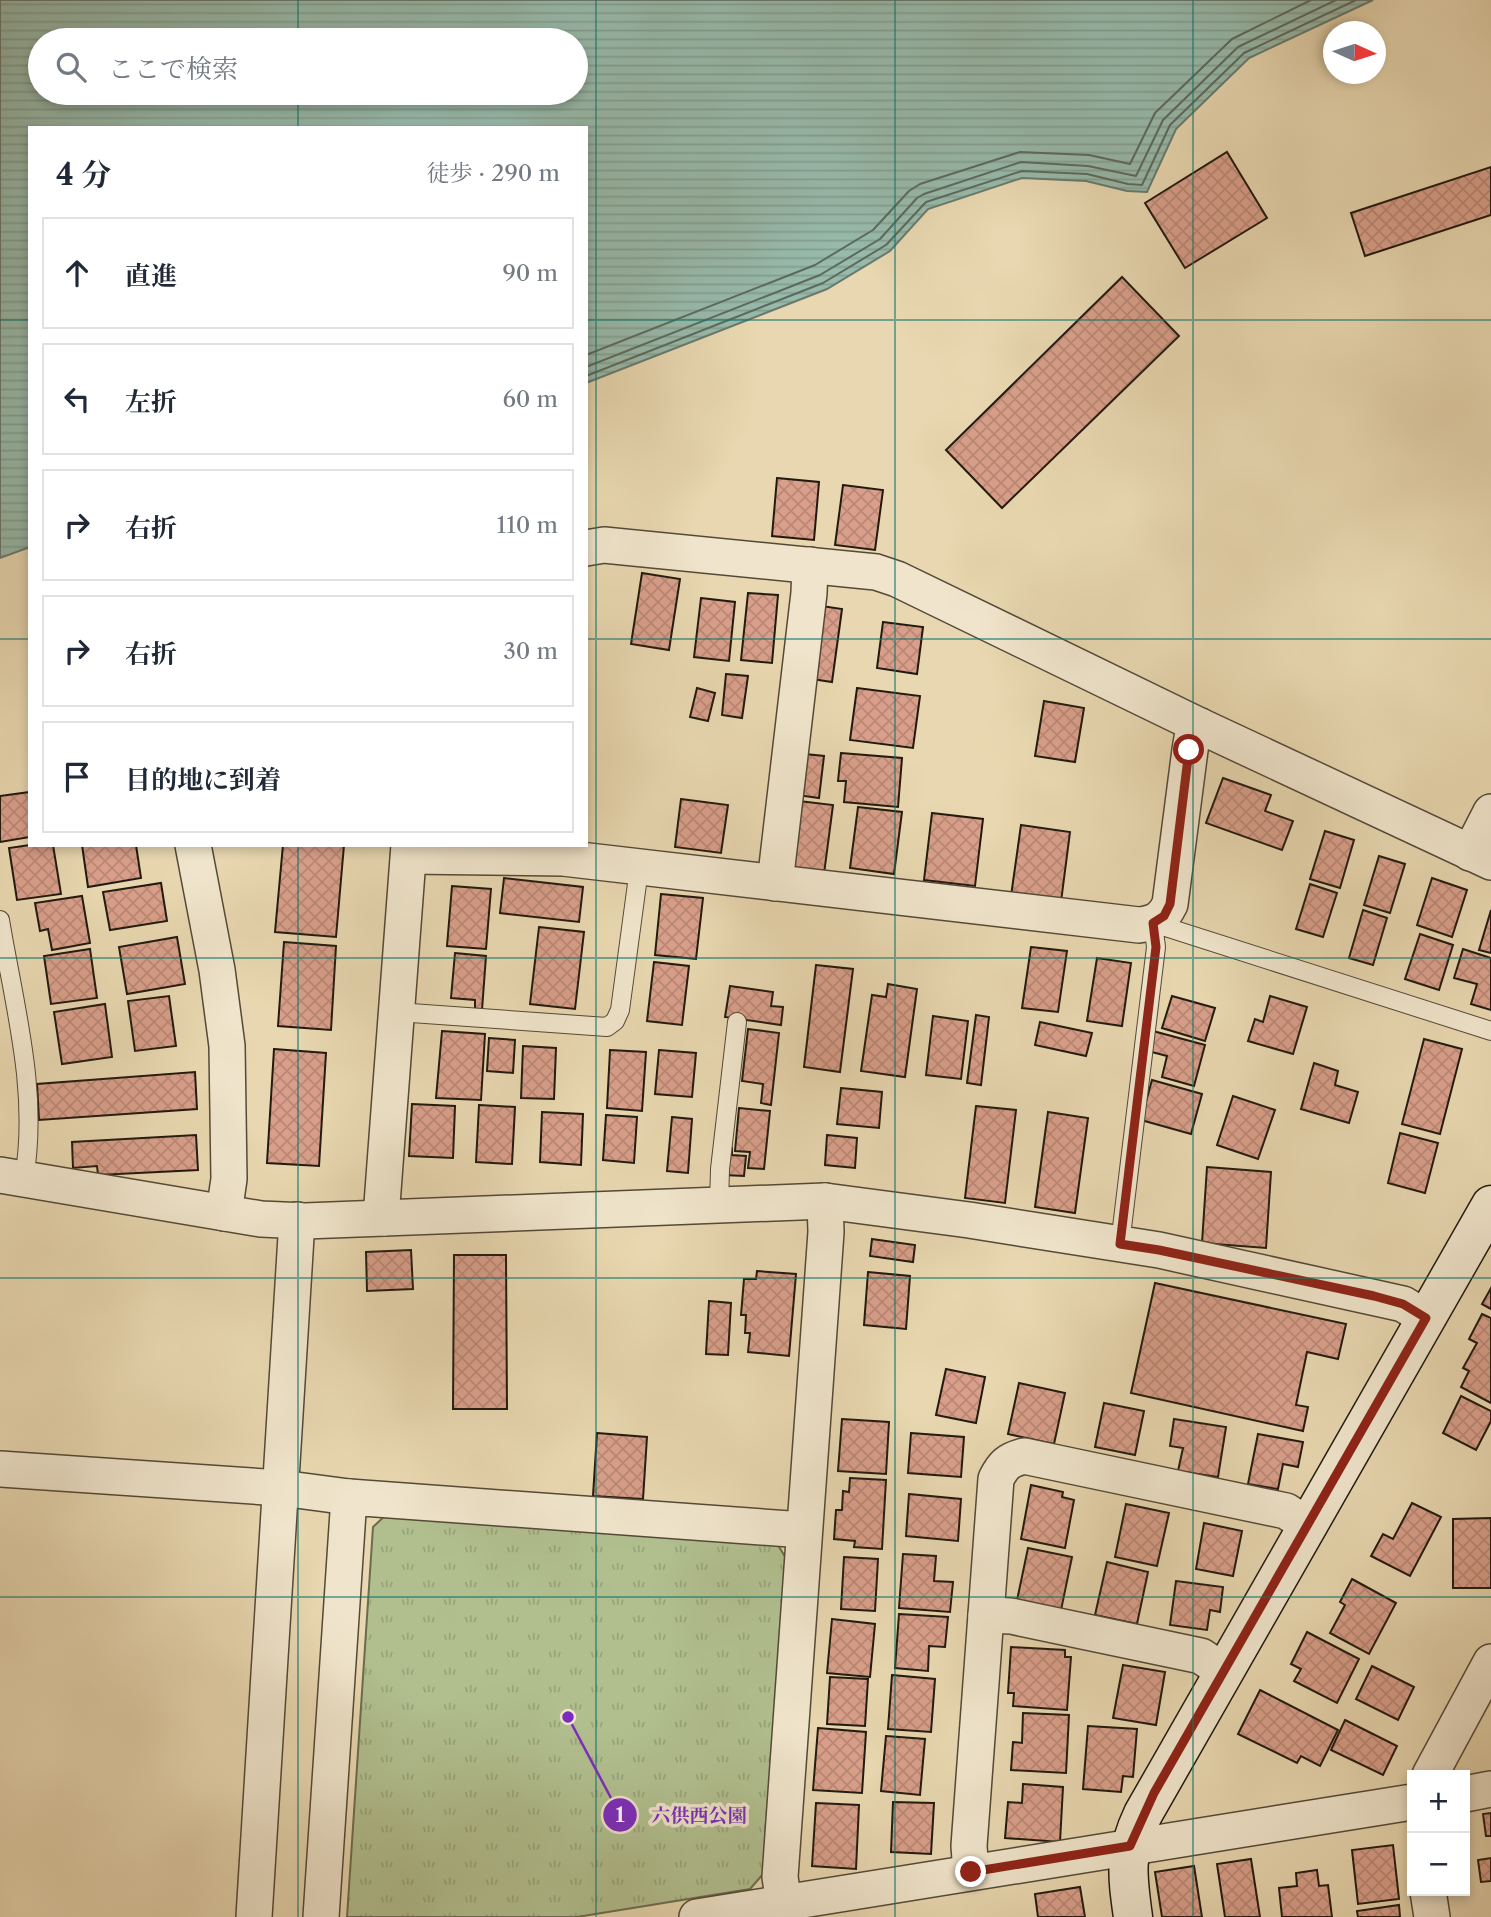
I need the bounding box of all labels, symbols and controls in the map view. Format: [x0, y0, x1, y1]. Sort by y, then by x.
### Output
north arrow [1323, 21, 1386, 84]
search box [28, 28, 588, 105]
icon: search [52, 48, 90, 86]
text: ここで検索 [108, 53, 238, 85]
text: 4 分 [56, 156, 111, 193]
text: 徒歩 · 290 m [426, 159, 560, 187]
icon: ahead [58, 254, 96, 292]
text: 90 m [502, 259, 558, 287]
text: 直進 [125, 260, 177, 292]
icon: left [58, 380, 96, 418]
text: 60 m [502, 385, 558, 413]
text: 左折 [125, 386, 177, 418]
icon: right [58, 506, 96, 544]
text: 110 m [497, 511, 558, 539]
text: 右折 [125, 512, 177, 544]
icon: right [58, 632, 96, 670]
text: 30 m [503, 637, 558, 665]
text: 右折 [125, 638, 177, 670]
route start [1173, 734, 1204, 765]
icon: arrive [58, 758, 96, 796]
text: 目的地に到着 [125, 764, 281, 796]
map controls [1407, 1770, 1470, 1896]
button: + [1407, 1770, 1470, 1833]
callout: 六供西公園 [603, 1795, 761, 1835]
text: 1 [615, 1802, 625, 1827]
text: 六供西公園 [651, 1804, 747, 1827]
button: − [1407, 1833, 1470, 1896]
route end [955, 1856, 986, 1887]

